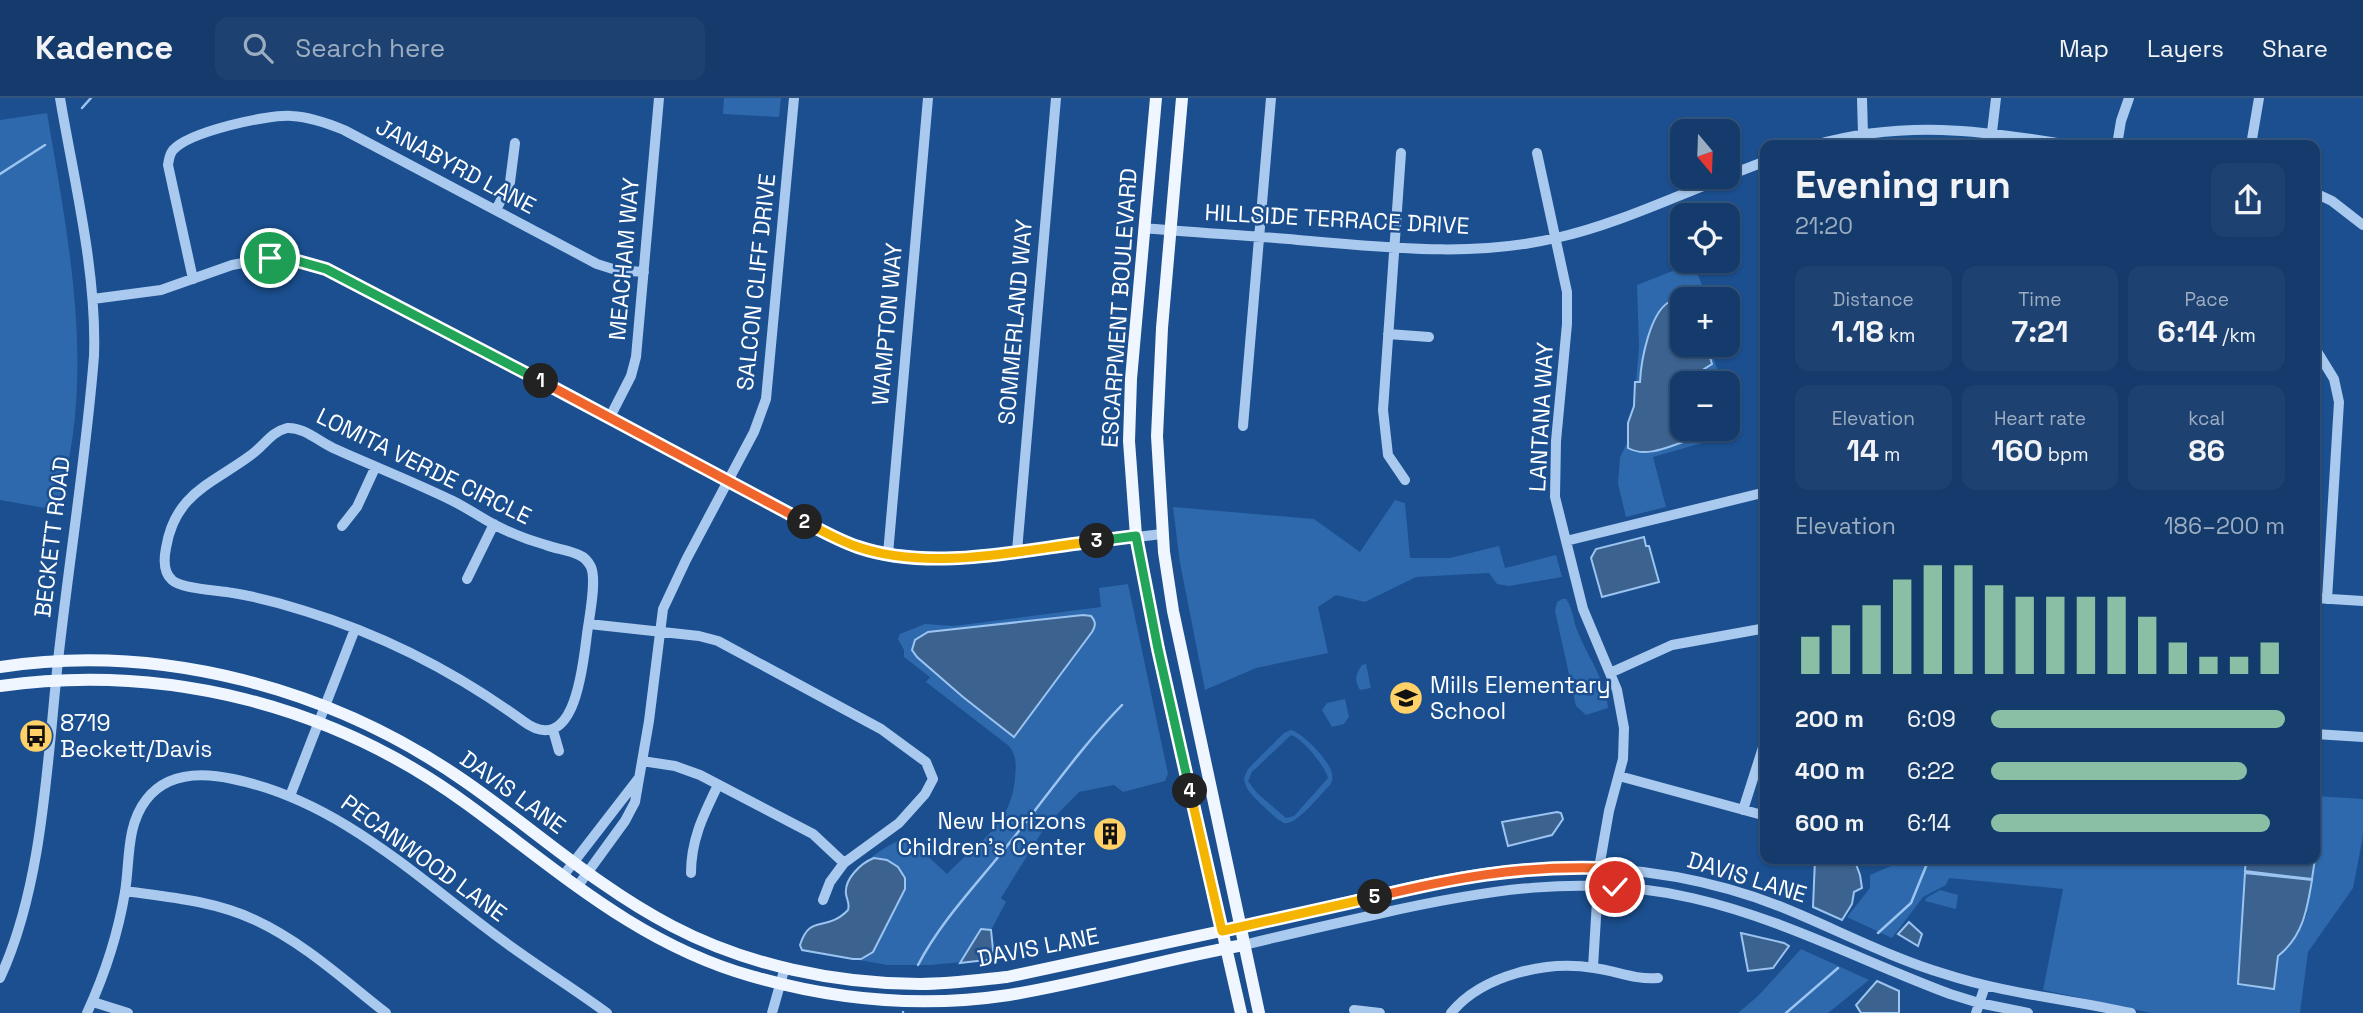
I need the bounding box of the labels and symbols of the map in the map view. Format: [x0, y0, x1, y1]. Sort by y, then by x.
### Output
street label: JANABYRD LANE [371, 111, 541, 221]
north arrow [1670, 119, 1740, 189]
street label: ESCARPMENT BOULEVARD [1094, 167, 1144, 449]
street label: SALCON CLIFF DRIVE [730, 172, 782, 392]
street label: MEACHAM WAY [602, 176, 646, 342]
street label: HILLSIDE TERRACE DRIVE [1204, 197, 1470, 241]
street label: SOMMERLAND WAY [991, 218, 1039, 426]
pin [240, 228, 300, 288]
street label: WAMPTON WAY [865, 241, 909, 407]
street label: LANTANA WAY [1522, 341, 1560, 493]
pin: 1 [524, 364, 558, 398]
street label: LOMITA VERDE CIRCLE [312, 401, 536, 531]
street label: BECKETT ROAD [27, 455, 77, 619]
pin: 2 [788, 504, 822, 540]
pin: 3 [1080, 524, 1114, 558]
place label: Mills Elementary School [1430, 670, 1611, 726]
school or university icon: Mills Elementary School [1387, 679, 1425, 717]
place label: 8719 Beckett/Davis [60, 708, 212, 764]
bus stop icon: 8719 Beckett/Davis [17, 717, 55, 755]
street label: DAVIS LANE [454, 744, 572, 840]
pin: 4 [1172, 774, 1208, 808]
street label: PECANWOOD LANE [335, 788, 513, 928]
place label: New Horizons Children's Center [897, 806, 1086, 862]
building icon: New Horizons Children's Center [1091, 815, 1129, 853]
street label: DAVIS LANE [1684, 845, 1810, 909]
pin [1585, 857, 1645, 917]
pin: 5 [1358, 880, 1392, 914]
street label: DAVIS LANE [975, 920, 1101, 974]

